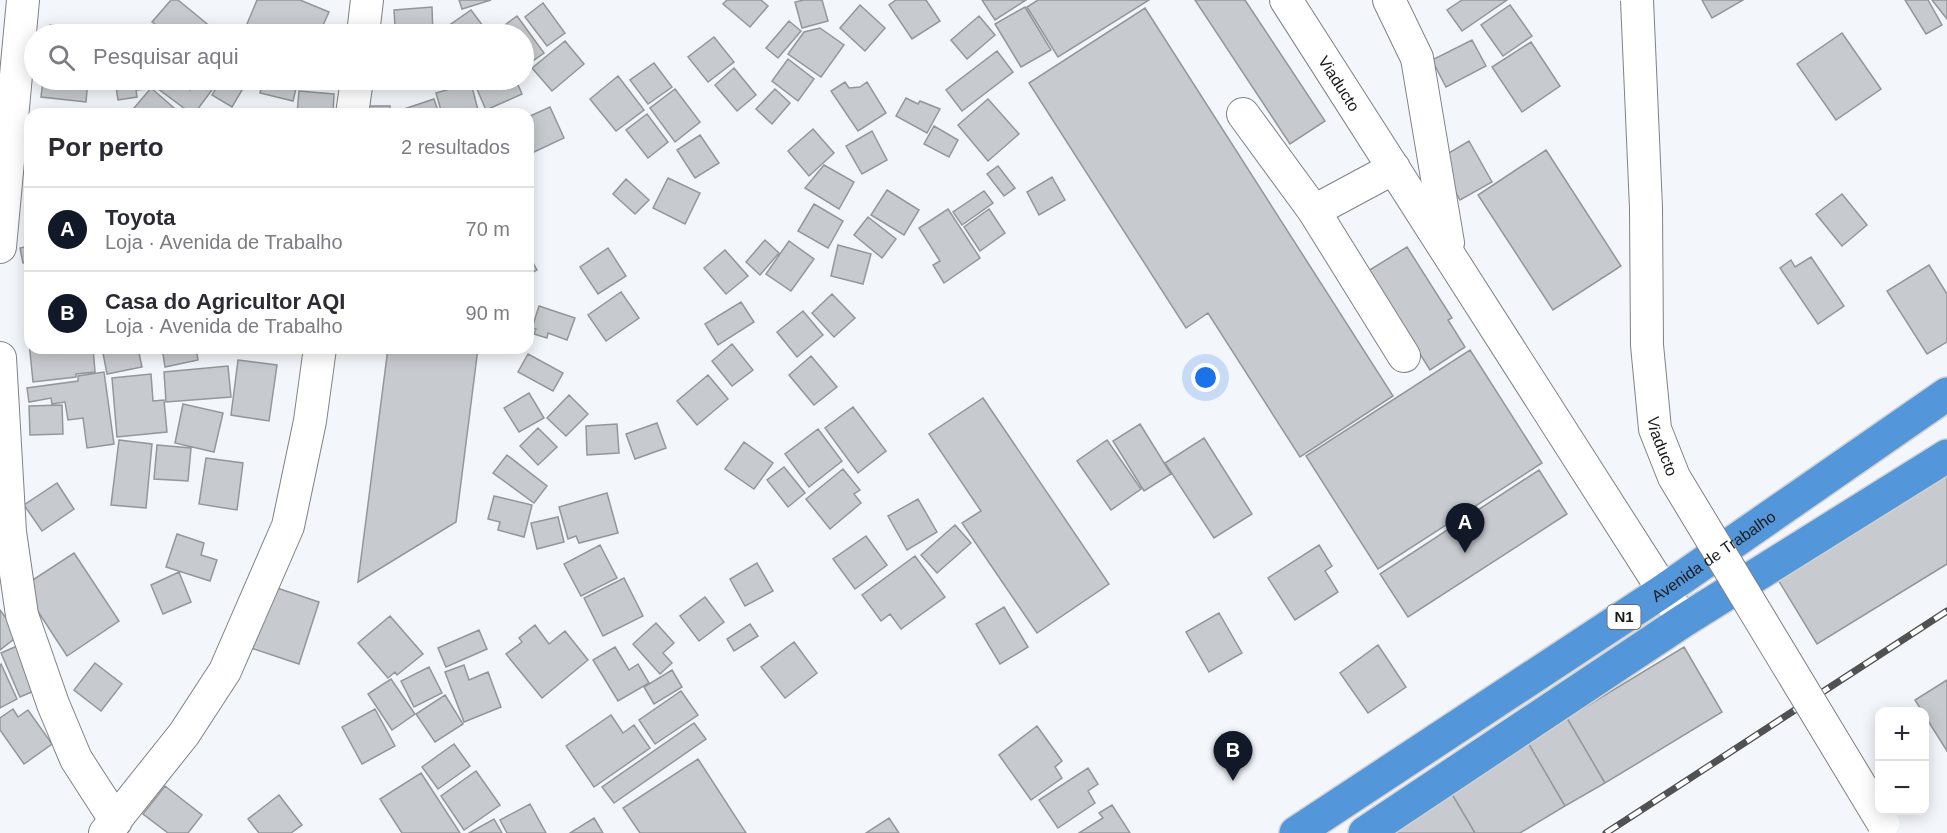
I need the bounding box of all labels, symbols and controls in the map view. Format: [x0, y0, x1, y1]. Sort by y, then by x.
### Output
search box [24, 24, 534, 90]
icon: search [45, 41, 78, 74]
text: Pesquisar aqui [93, 44, 239, 69]
street label: Viaducto [1315, 53, 1363, 114]
text: Por perto [48, 132, 164, 162]
text: 2 resultados [401, 136, 510, 158]
text: Toyota [105, 205, 175, 230]
text: A [60, 218, 75, 240]
text: 70 m [466, 218, 510, 240]
text: Loja · Avenida de Trabalho [105, 231, 343, 253]
text: Casa do Agricultor AQI [105, 289, 345, 314]
text: B [60, 302, 75, 324]
text: 90 m [466, 302, 510, 324]
text: Loja · Avenida de Trabalho [105, 315, 343, 337]
your location [1191, 363, 1220, 392]
street label: Viaducto [1645, 416, 1681, 478]
pin: A [1446, 504, 1484, 553]
street label: Avenida de Trabalho [1649, 508, 1779, 605]
road number: N1 [1608, 605, 1640, 629]
map controls [1875, 707, 1929, 815]
button: + [1875, 707, 1929, 761]
pin: B [1214, 732, 1252, 781]
button: − [1875, 761, 1929, 815]

